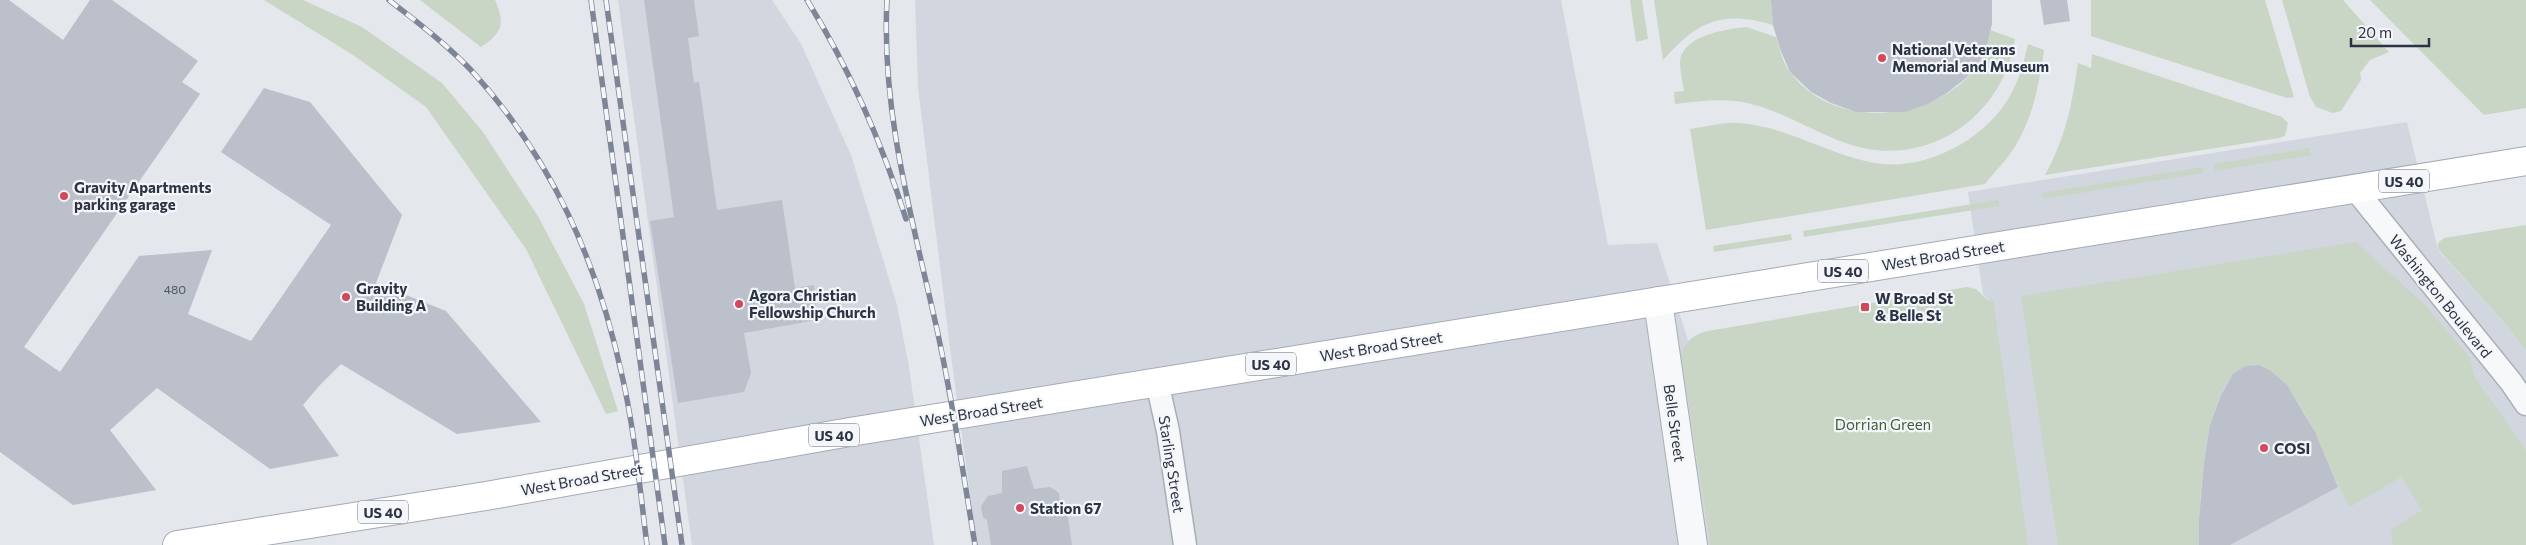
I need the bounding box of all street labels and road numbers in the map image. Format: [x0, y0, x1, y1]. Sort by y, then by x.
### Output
road number: US 40 [2379, 170, 2429, 192]
street label: Washington Boulevard [2386, 231, 2496, 361]
street label: West Broad Street [1880, 236, 2006, 274]
road number: US 40 [1818, 260, 1868, 282]
street label: West Broad Street [1318, 327, 1444, 365]
road number: US 40 [1246, 352, 1296, 376]
street label: Belle Street [1661, 383, 1689, 463]
street label: West Broad Street [918, 392, 1044, 430]
street label: Starling Street [1155, 414, 1189, 514]
road number: US 40 [809, 424, 859, 446]
street label: West Broad Street [519, 459, 645, 499]
road number: US 40 [358, 501, 408, 524]

